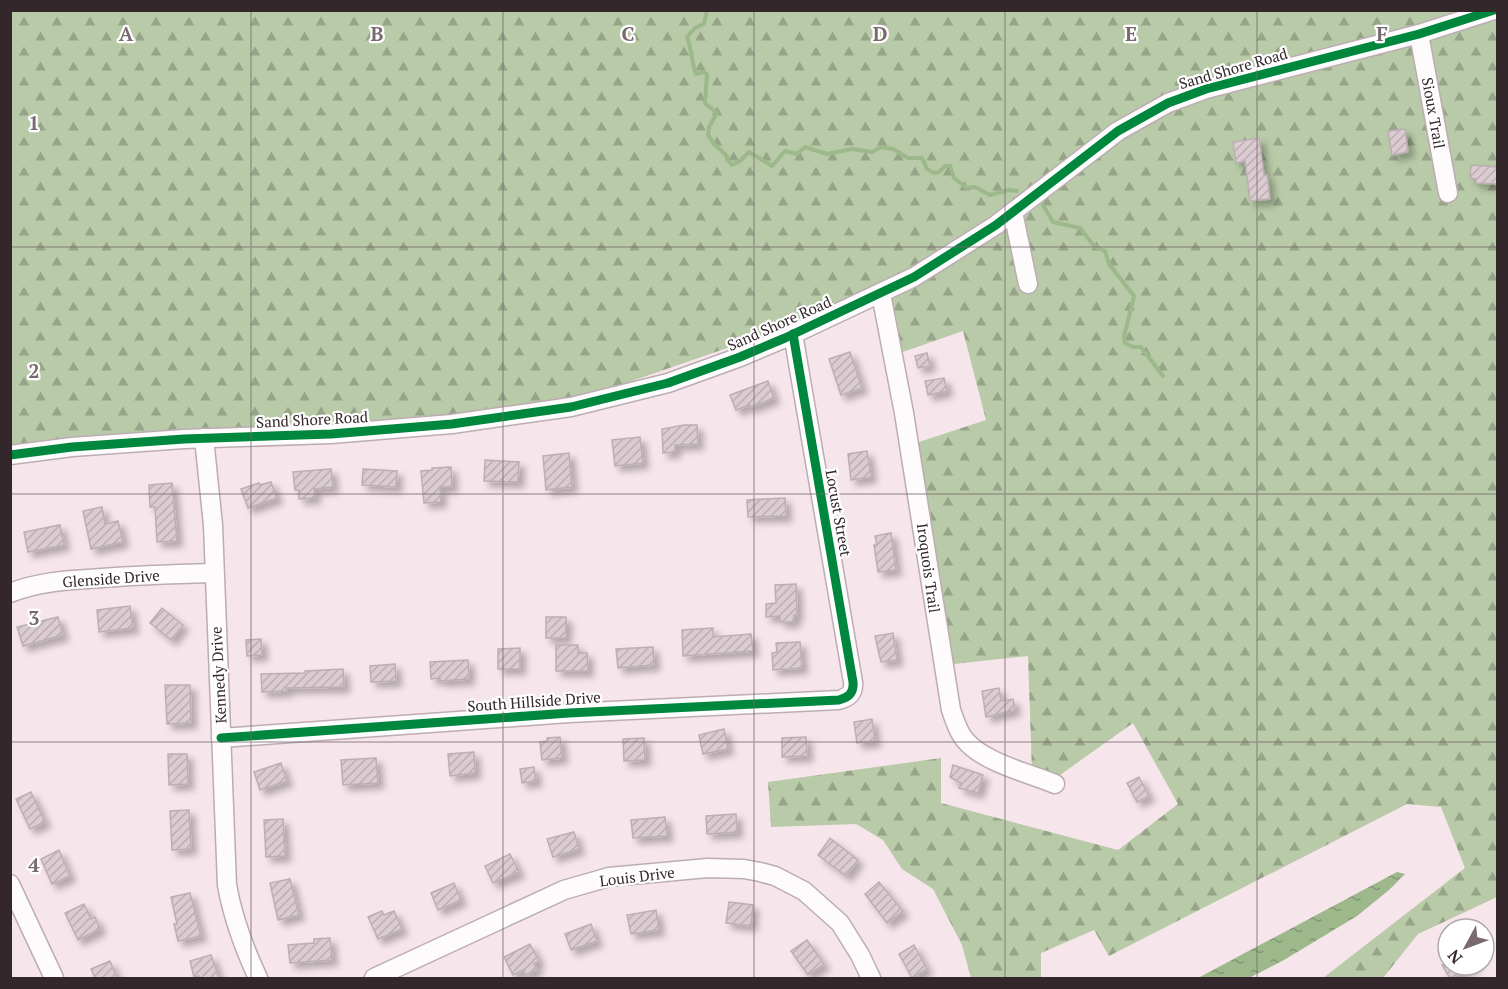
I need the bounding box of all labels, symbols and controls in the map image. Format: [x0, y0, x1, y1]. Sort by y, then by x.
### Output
text: A [119, 20, 134, 47]
text: B [371, 20, 384, 47]
text: C [621, 20, 635, 47]
text: D [873, 20, 887, 47]
text: E [1125, 20, 1137, 47]
text: F [1376, 20, 1388, 47]
street label: Sand Shore Road [1176, 43, 1290, 93]
street label: Sioux Trail [1418, 76, 1450, 150]
text: 1 [28, 109, 40, 136]
street label: Sand Shore Road [724, 291, 834, 355]
text: 2 [28, 357, 40, 384]
street label: Sand Shore Road [256, 406, 368, 432]
street label: Locust Street [822, 468, 857, 558]
street label: Iroquois Trail [913, 522, 945, 614]
street label: Glenside Drive [62, 565, 160, 591]
text: 3 [28, 604, 40, 631]
street label: Kennedy Drive [205, 626, 231, 724]
street label: South Hillside Drive [467, 686, 601, 716]
text: 4 [28, 851, 40, 878]
street label: Louis Drive [598, 861, 676, 891]
north arrow [1436, 917, 1496, 977]
text: N [1442, 945, 1467, 969]

